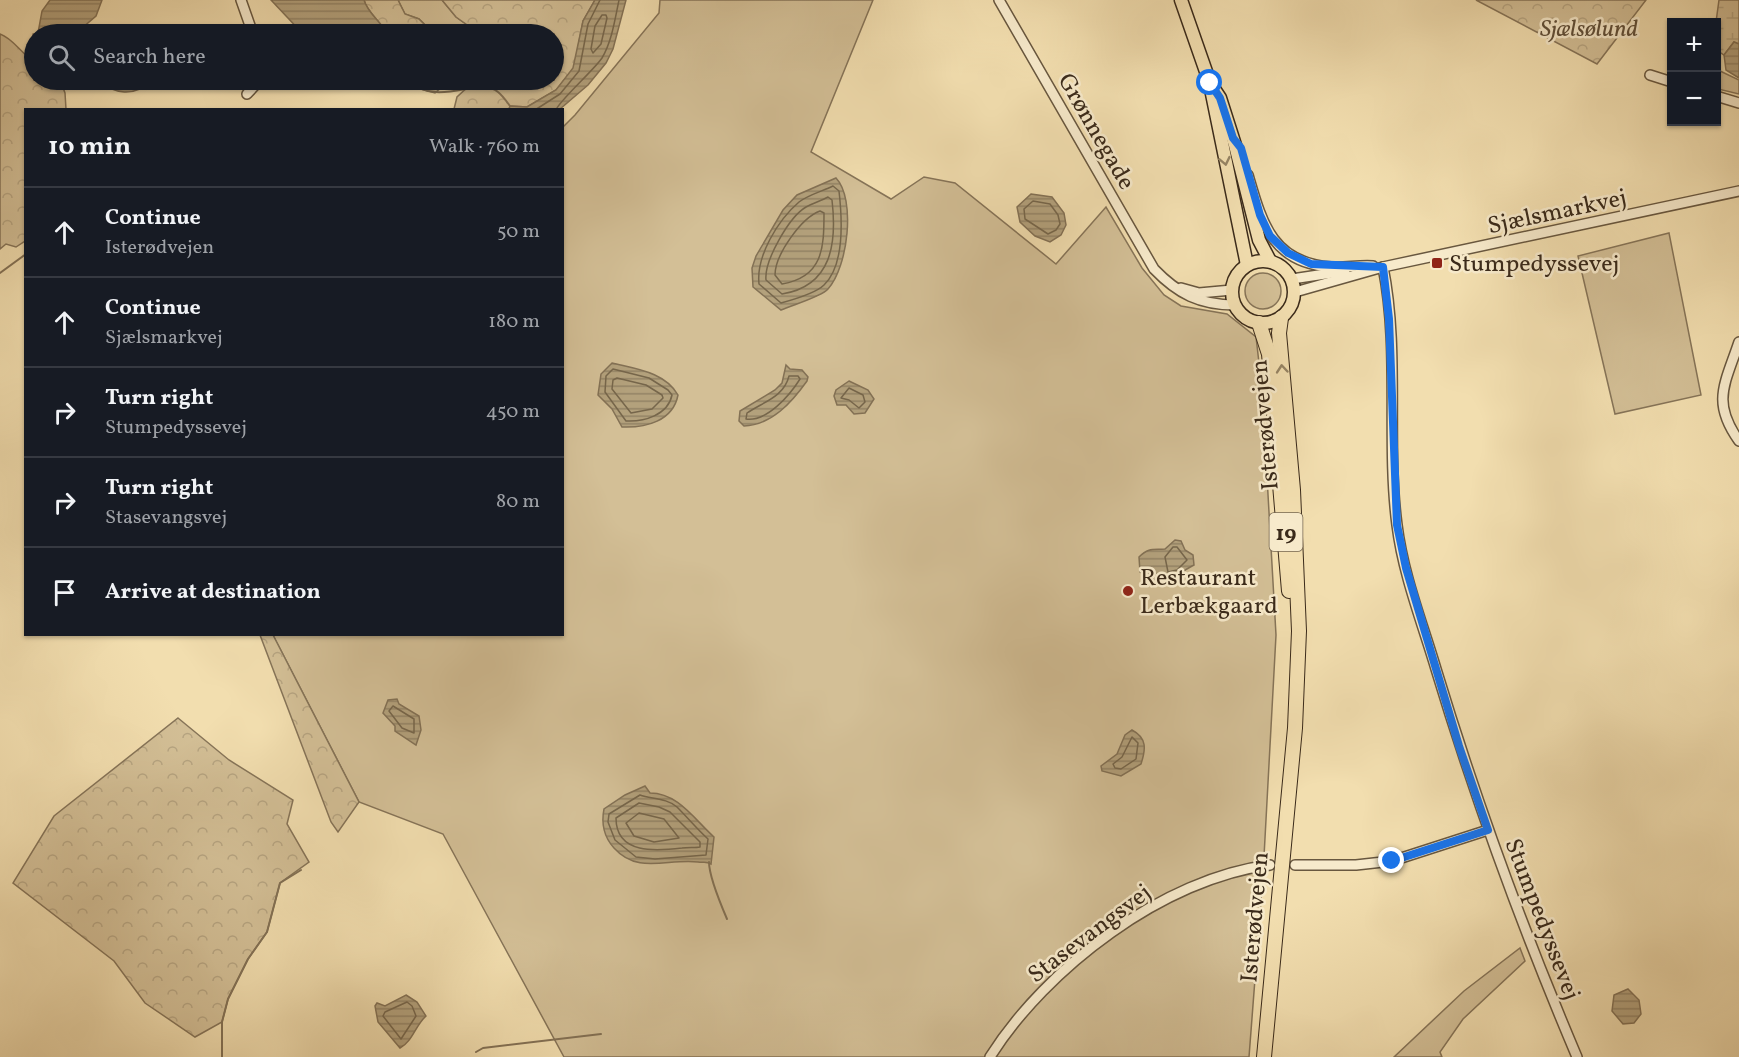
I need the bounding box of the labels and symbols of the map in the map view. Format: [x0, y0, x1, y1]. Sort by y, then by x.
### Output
park label: Sjælsølund [1540, 13, 1639, 47]
street label: Grønnegade [1048, 67, 1142, 197]
route start [1196, 69, 1222, 95]
one-way arrow [1218, 156, 1231, 166]
street label: Sjælsmarkvej [1485, 182, 1630, 244]
place label: Stumpedyssevej [1449, 248, 1619, 282]
marker: Stumpedyssevej [1430, 256, 1444, 270]
street label: Isterødvejen [1243, 358, 1289, 492]
one-way arrow [1276, 365, 1289, 374]
road number: 19 [1270, 513, 1302, 551]
place label: Restaurant Lerbækgaard [1140, 562, 1278, 624]
marker: Restaurant Lerbækgaard [1121, 584, 1135, 598]
street label: Stumpedyssevej [1495, 834, 1588, 1005]
route end [1378, 847, 1404, 873]
street label: Isterødvejen [1233, 850, 1279, 984]
street label: Stasevangsvej [1021, 877, 1159, 992]

